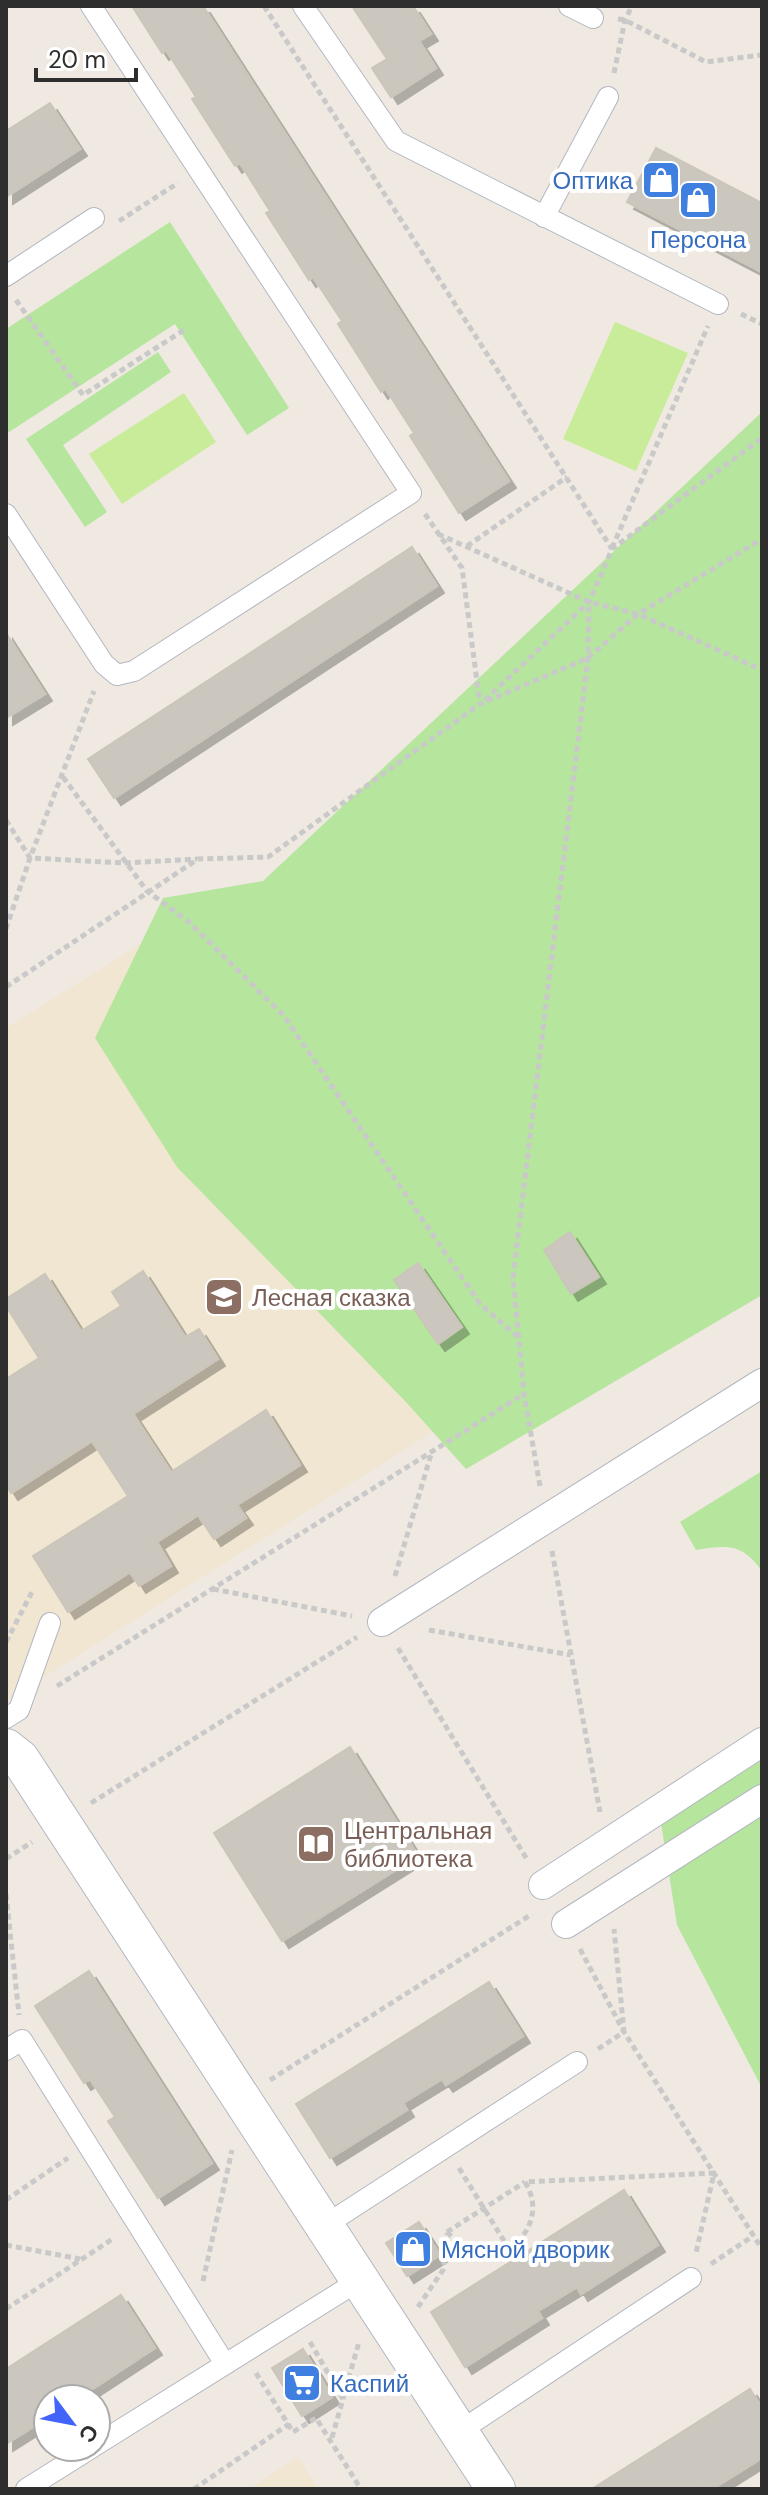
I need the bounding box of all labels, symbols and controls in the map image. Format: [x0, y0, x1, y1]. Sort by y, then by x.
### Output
scale bar [36, 32, 136, 82]
text: 20 m [48, 44, 106, 75]
shop icon: Оптика [640, 159, 682, 201]
place label: Оптика [553, 165, 634, 196]
shop icon: Персона [677, 179, 719, 221]
place label: Персона [650, 224, 747, 255]
school or university icon: Лесная сказка [203, 1276, 245, 1318]
place label: Лесная сказка [252, 1282, 411, 1313]
place label: Центральная библиотека [344, 1815, 492, 1874]
library icon: Центральная библиотека [295, 1823, 337, 1865]
shop icon: Мясной дворик [392, 2228, 434, 2270]
place label: Мясной дворик [441, 2234, 610, 2265]
supermarket icon: Каспий [281, 2362, 323, 2404]
place label: Каспий [330, 2368, 409, 2399]
north arrow [32, 2383, 112, 2463]
text: С [72, 2419, 105, 2448]

